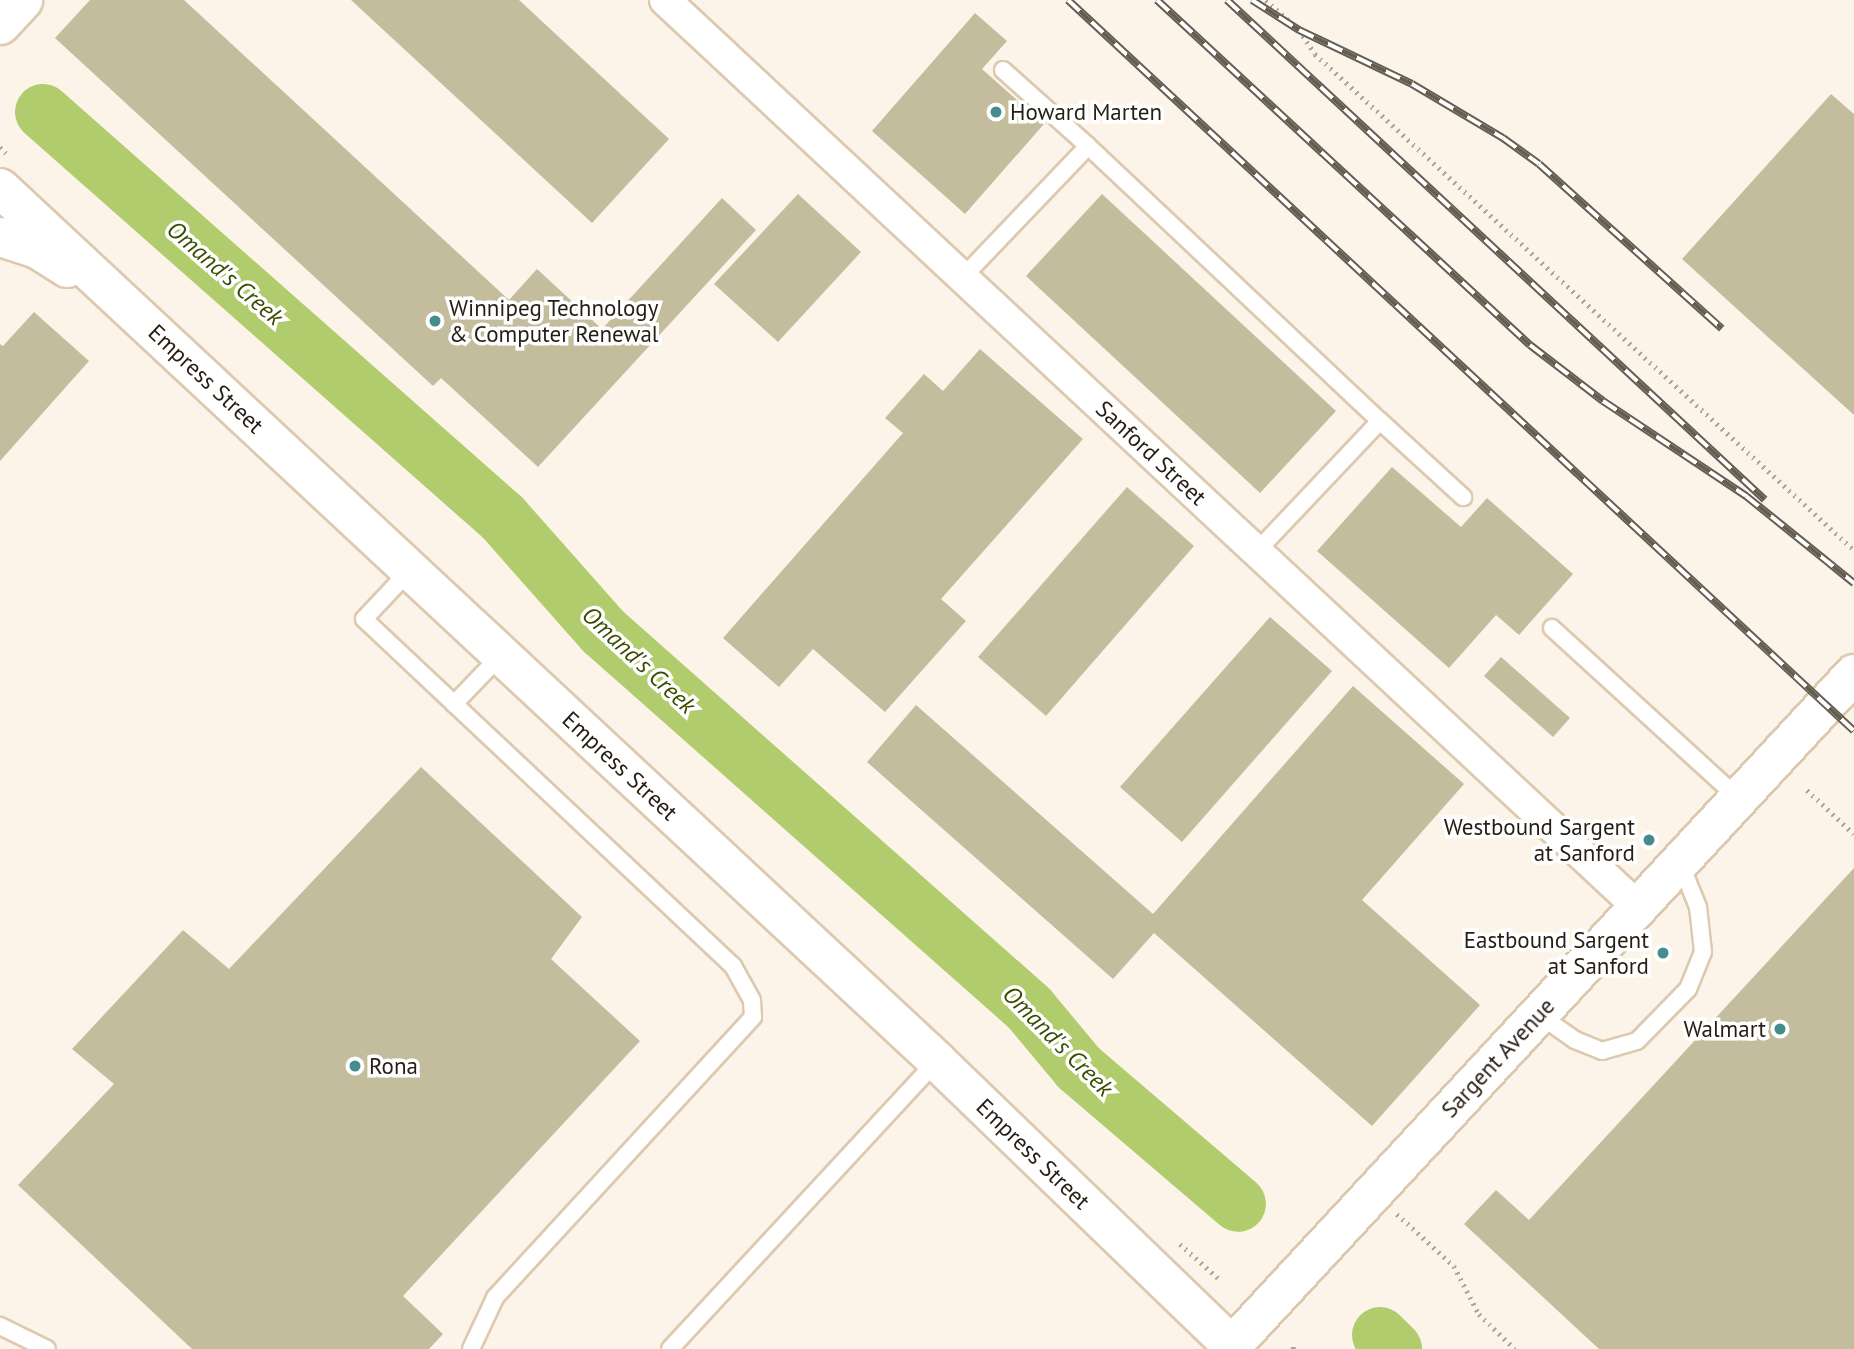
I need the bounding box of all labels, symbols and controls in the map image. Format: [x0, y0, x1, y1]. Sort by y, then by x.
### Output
place label: Howard Marten [1010, 98, 1162, 126]
marker: Howard Marten [988, 104, 1004, 120]
water label: Omand's Creek [161, 215, 289, 331]
place label: Winnipeg Technology & Computer Renewal [449, 294, 659, 348]
marker: Winnipeg Technology & Computer Renewal [427, 313, 443, 329]
street label: Empress Street [143, 319, 269, 439]
street label: Sanford Street [1090, 395, 1212, 511]
water label: Omand's Creek [576, 600, 702, 720]
street label: Empress Street [557, 706, 683, 826]
place label: Westbound Sargent at Sanford [1444, 813, 1635, 867]
marker: Westbound Sargent at Sanford [1641, 832, 1657, 848]
place label: Eastbound Sargent at Sanford [1464, 926, 1649, 980]
marker: Eastbound Sargent at Sanford [1655, 945, 1671, 961]
water label: Omand's Creek [997, 980, 1119, 1102]
street label: Sargent Avenue [1435, 992, 1561, 1124]
place label: Walmart [1683, 1015, 1766, 1043]
marker: Walmart [1772, 1021, 1788, 1037]
place label: Rona [369, 1052, 418, 1080]
marker: Rona [347, 1058, 363, 1074]
street label: Empress Street [970, 1093, 1096, 1215]

